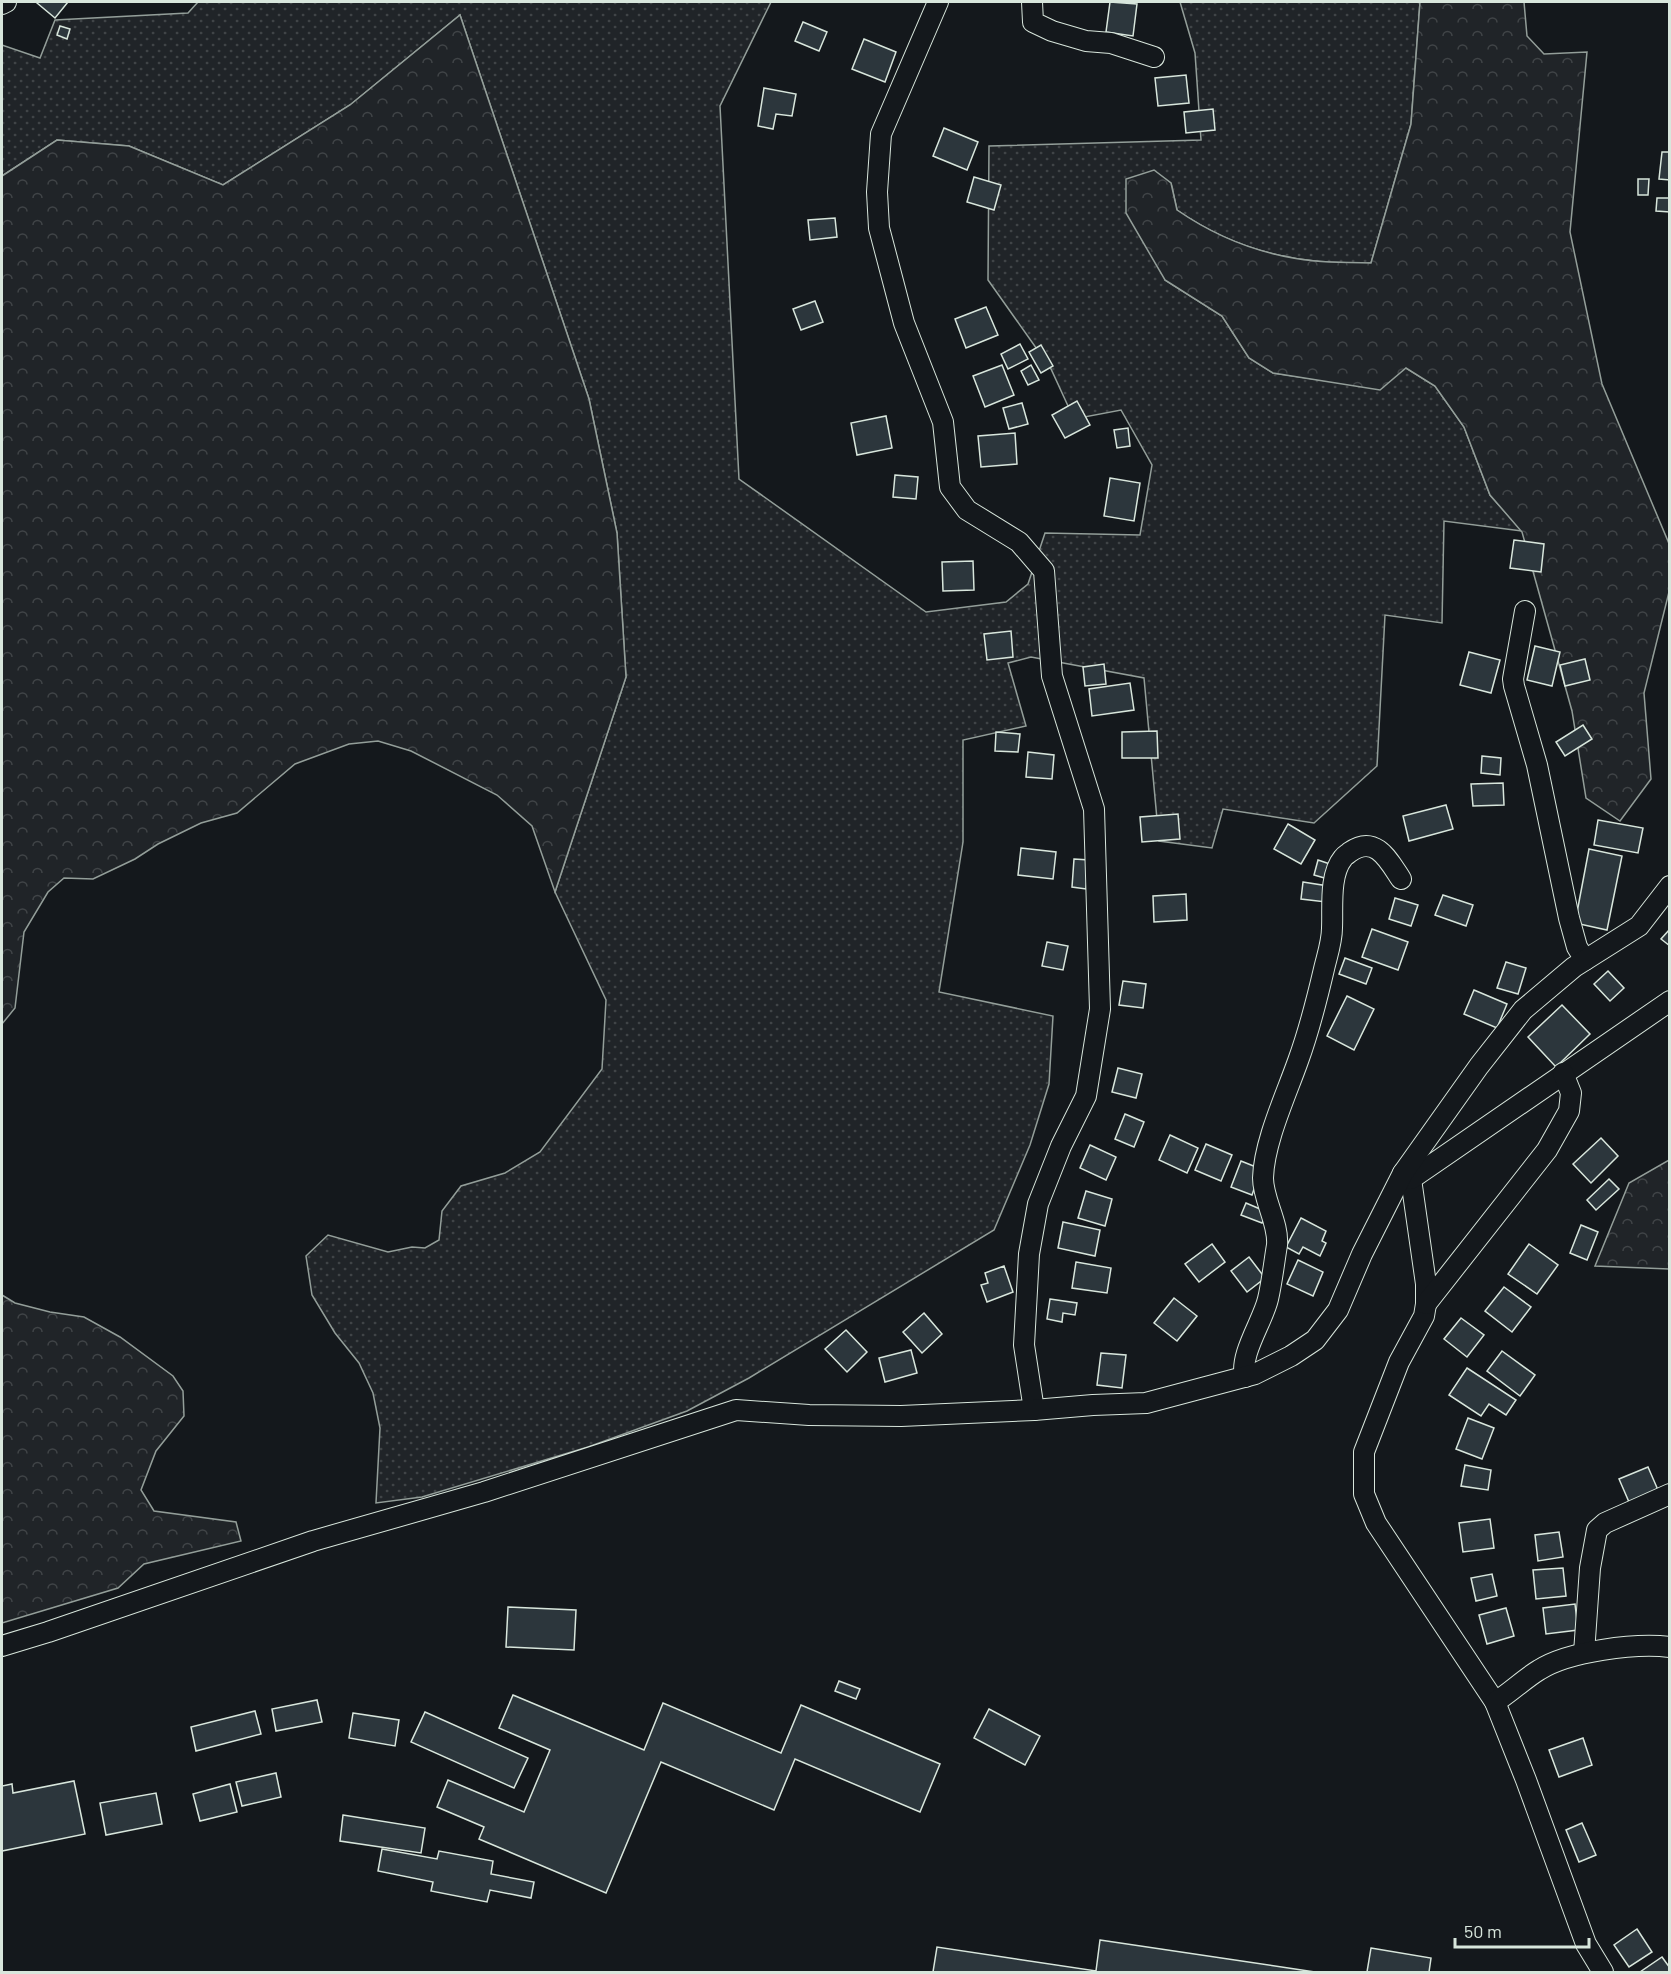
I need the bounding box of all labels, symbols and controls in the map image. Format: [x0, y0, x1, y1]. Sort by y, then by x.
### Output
scale bar [1455, 1911, 1588, 1949]
text: 50 m [1464, 1920, 1502, 1942]

